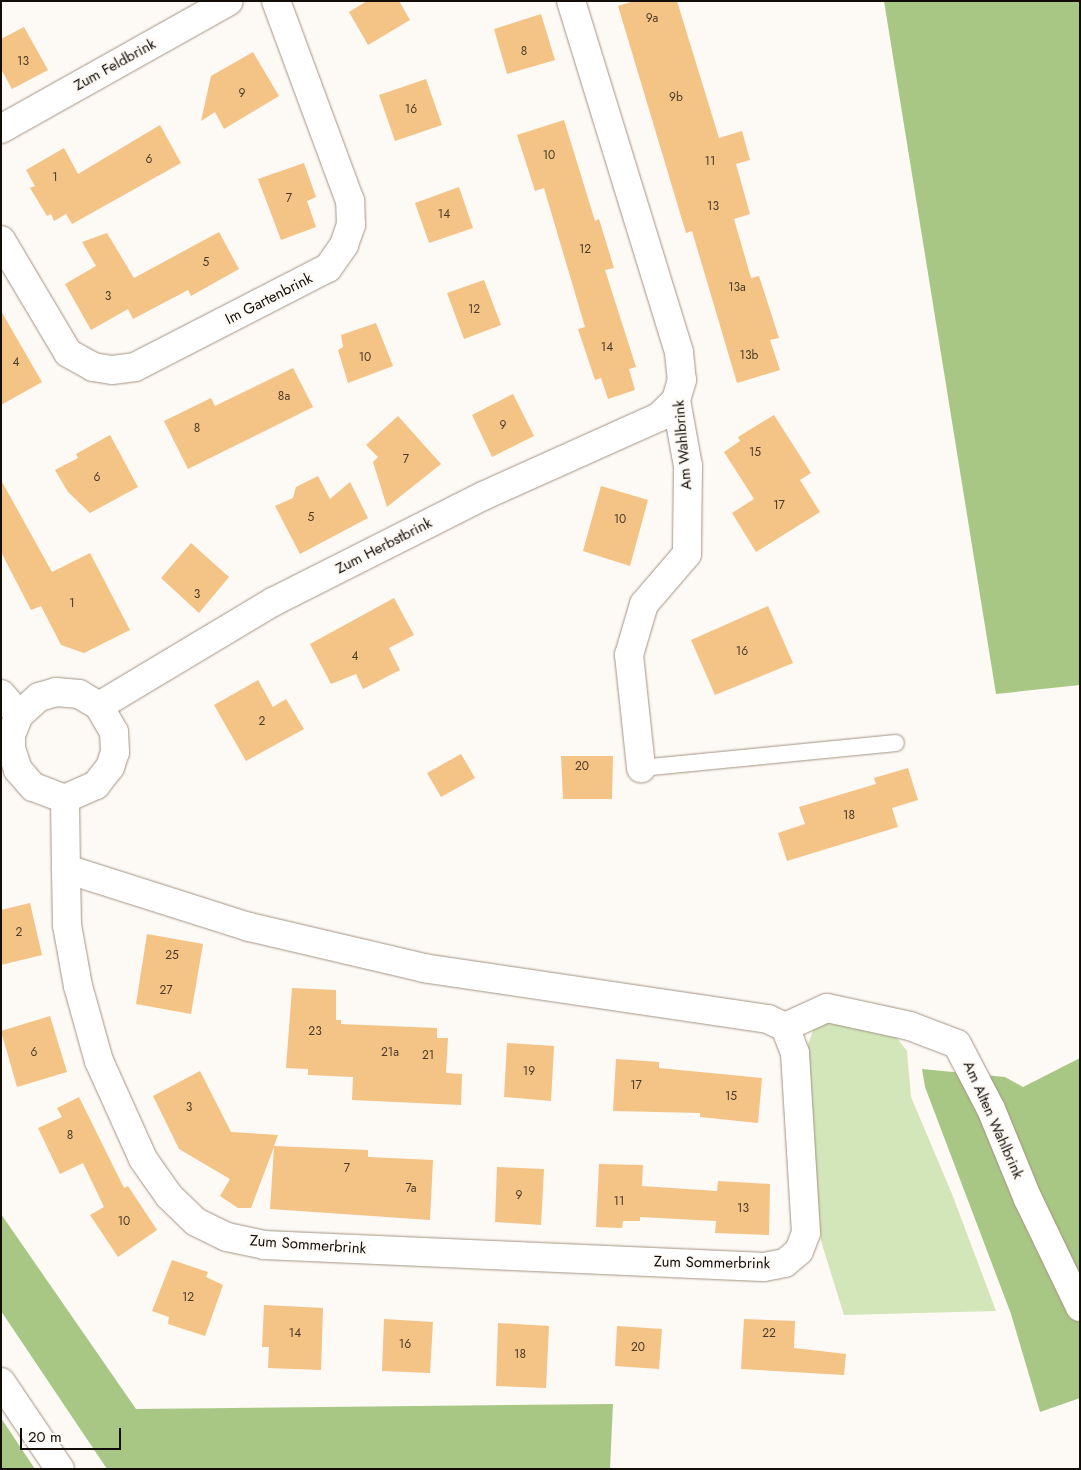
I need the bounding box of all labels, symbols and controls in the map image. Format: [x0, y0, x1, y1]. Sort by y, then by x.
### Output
house number: 9a [646, 12, 658, 26]
street label: Zum Feldbrink [71, 35, 159, 95]
house number: 8 [521, 45, 527, 59]
house number: 13 [17, 55, 29, 69]
house number: 9 [239, 87, 245, 101]
house number: 9b [669, 91, 683, 105]
house number: 16 [405, 103, 417, 117]
house number: 10 [543, 149, 555, 163]
house number: 6 [146, 153, 152, 167]
house number: 11 [705, 155, 715, 169]
house number: 1 [52, 171, 58, 185]
house number: 7 [286, 192, 292, 206]
house number: 13 [707, 200, 719, 214]
house number: 14 [438, 208, 450, 222]
house number: 12 [579, 243, 591, 257]
house number: 5 [203, 256, 209, 270]
street label: Im Gartenbrink [223, 269, 315, 329]
house number: 13a [728, 281, 746, 295]
house number: 3 [105, 290, 111, 304]
house number: 12 [468, 303, 480, 317]
house number: 14 [601, 341, 613, 355]
house number: 13b [740, 349, 758, 363]
house number: 10 [359, 351, 371, 365]
house number: 4 [13, 356, 19, 370]
house number: 8a [278, 390, 290, 404]
street label: Am Wahlbrink [670, 399, 696, 491]
house number: 9 [500, 419, 506, 433]
house number: 8 [194, 422, 200, 436]
house number: 15 [749, 446, 761, 460]
house number: 7 [403, 453, 409, 467]
house number: 6 [94, 471, 100, 485]
house number: 17 [773, 499, 785, 513]
house number: 5 [308, 511, 314, 525]
house number: 10 [614, 513, 626, 527]
street label: Zum Herbstbrink [333, 514, 435, 578]
house number: 3 [194, 588, 200, 602]
house number: 1 [69, 597, 75, 611]
house number: 16 [736, 645, 748, 659]
house number: 4 [352, 650, 358, 664]
house number: 2 [259, 715, 265, 729]
house number: 20 [575, 760, 589, 774]
house number: 18 [843, 809, 855, 823]
house number: 2 [16, 926, 22, 940]
house number: 25 [165, 949, 179, 963]
house number: 27 [159, 984, 173, 998]
house number: 23 [308, 1025, 322, 1039]
house number: 6 [31, 1046, 37, 1060]
house number: 21a [381, 1046, 399, 1060]
house number: 21 [422, 1049, 434, 1063]
street label: Am Alten Wahlbrink [959, 1058, 1027, 1182]
house number: 19 [523, 1065, 535, 1079]
house number: 17 [630, 1079, 642, 1093]
house number: 15 [725, 1090, 737, 1104]
house number: 3 [186, 1101, 192, 1115]
house number: 8 [67, 1129, 73, 1143]
house number: 7 [344, 1162, 350, 1176]
house number: 7a [406, 1182, 416, 1196]
house number: 9 [516, 1189, 522, 1203]
house number: 11 [614, 1195, 624, 1209]
house number: 13 [737, 1202, 749, 1216]
house number: 10 [118, 1215, 130, 1229]
street label: Zum Sommerbrink [249, 1232, 367, 1258]
street label: Zum Sommerbrink [654, 1253, 770, 1273]
house number: 12 [182, 1291, 194, 1305]
house number: 14 [289, 1327, 301, 1341]
house number: 22 [762, 1327, 776, 1341]
house number: 16 [399, 1338, 411, 1352]
house number: 20 [631, 1341, 645, 1355]
house number: 18 [514, 1348, 526, 1362]
scale bar [22, 1418, 124, 1450]
text: 20 m [28, 1426, 62, 1448]

